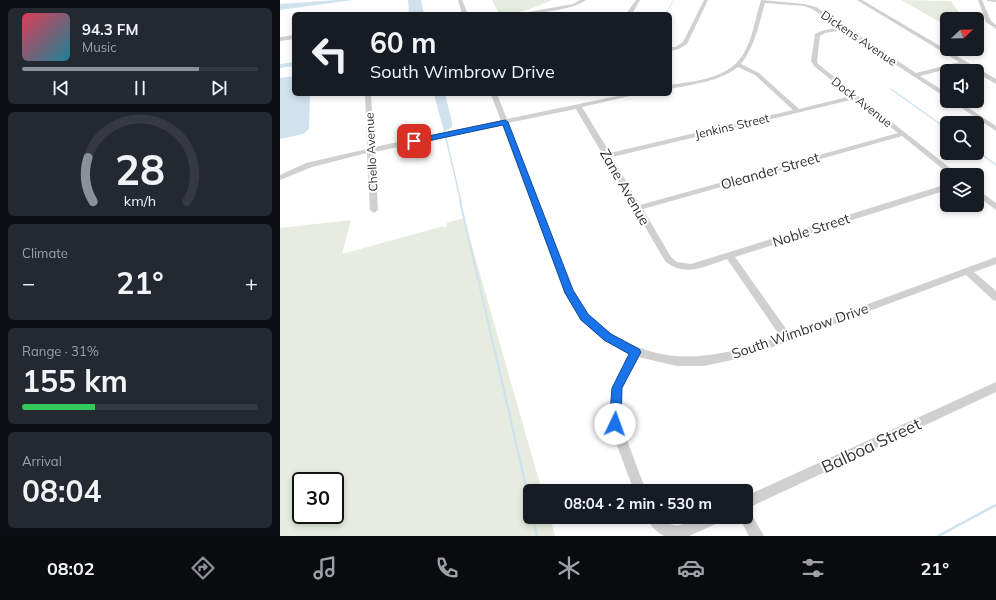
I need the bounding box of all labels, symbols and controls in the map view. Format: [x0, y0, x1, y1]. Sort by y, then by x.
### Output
street label: Dickens Avenue [818, 7, 900, 69]
north arrow [940, 12, 984, 56]
map controls [940, 12, 984, 212]
text: 94.3 FM [82, 20, 138, 39]
text: 60 m [370, 25, 436, 60]
icon: left [304, 28, 356, 80]
text: Music [82, 39, 117, 55]
text: South Wimbrow Drive [370, 60, 555, 83]
button: sound [940, 64, 984, 108]
street label: Dock Avenue [829, 74, 895, 130]
icon: previous [50, 77, 72, 99]
icon: pause [129, 77, 151, 99]
icon: next [208, 77, 230, 99]
street label: Jenkins Street [693, 110, 771, 142]
street label: Chello Avenue [361, 112, 381, 192]
button: search [940, 116, 984, 160]
pin [397, 124, 431, 158]
icon: arrive [403, 130, 425, 152]
text: 28 [115, 143, 165, 195]
street label: Zane Avenue [596, 146, 654, 228]
street label: Oleander Street [719, 148, 822, 194]
button: layers [940, 168, 984, 212]
text: km/h [124, 192, 156, 210]
street label: Noble Street [770, 209, 852, 251]
text: Climate [22, 245, 68, 261]
text: 21° [116, 264, 164, 302]
text: − [22, 269, 35, 297]
text: + [245, 269, 258, 297]
street label: South Wimbrow Drive [729, 299, 871, 363]
text: Range · 31% [22, 343, 99, 359]
text: 155 km [22, 362, 128, 400]
position arrow [594, 403, 636, 445]
street label: Balboa Street [818, 413, 924, 477]
text: Arrival [22, 453, 62, 469]
text: 08:04 [22, 472, 101, 510]
speed limit sign: 30 [292, 472, 344, 524]
text: 08:04 · 2 min · 530 m [564, 494, 712, 513]
icon: directions [189, 554, 217, 582]
icon: music [311, 554, 339, 582]
icon: phone [433, 554, 461, 582]
icon: climate [555, 554, 583, 582]
icon: car [677, 554, 705, 582]
icon: filters [799, 554, 827, 582]
text: 08:02 [47, 557, 95, 580]
text: 21° [921, 557, 949, 580]

